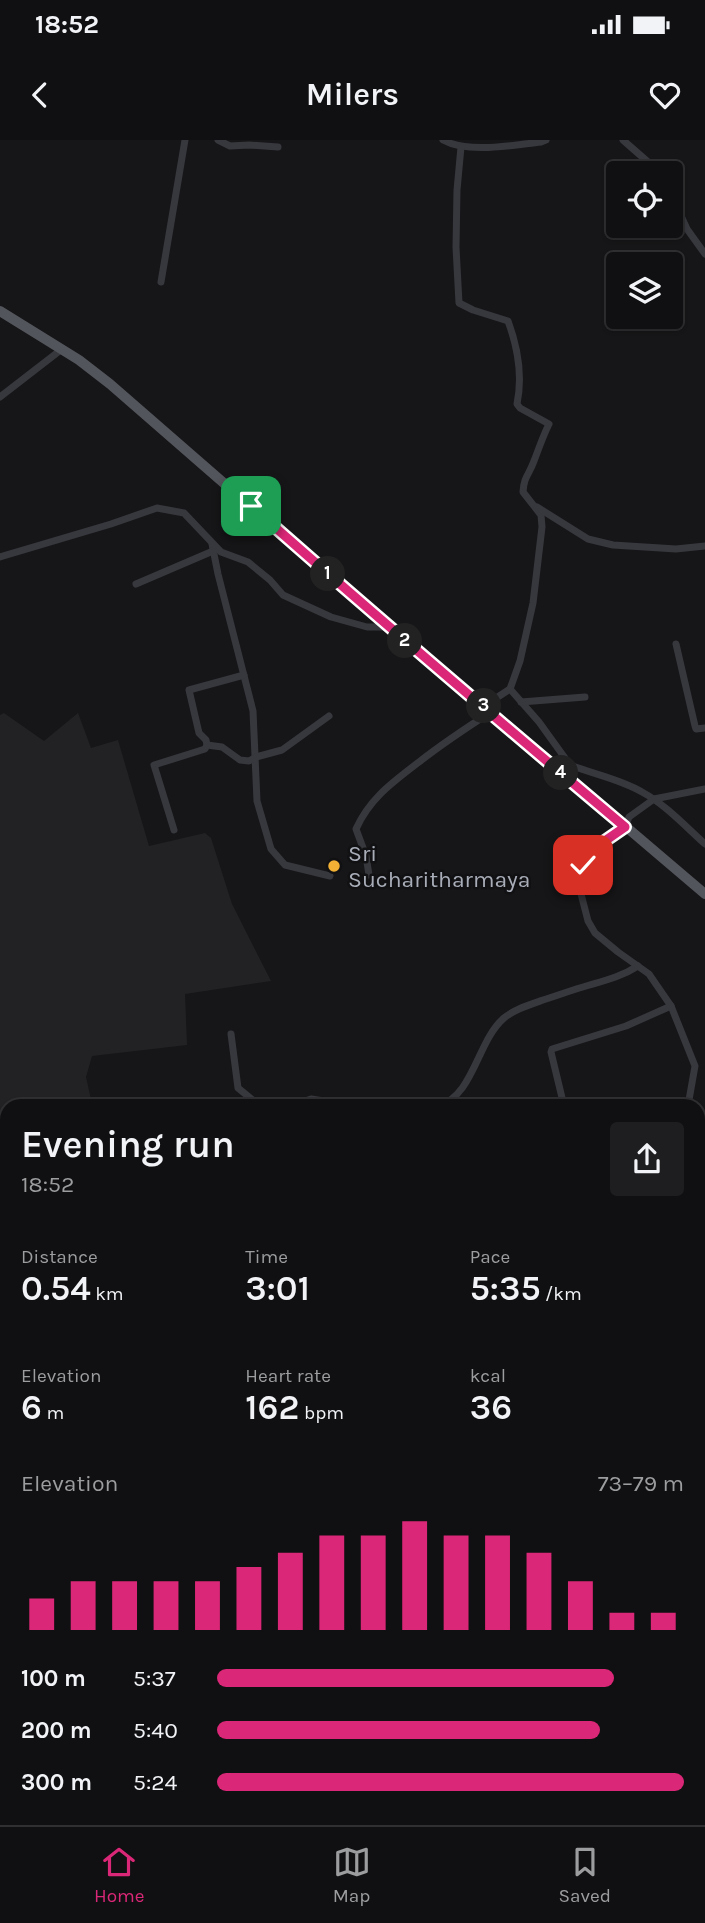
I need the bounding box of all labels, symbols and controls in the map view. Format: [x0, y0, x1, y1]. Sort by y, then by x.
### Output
text: 18:52 [35, 9, 99, 40]
icon: back [21, 76, 59, 114]
text: Milers [306, 76, 399, 113]
icon: heart [646, 76, 684, 114]
map controls [606, 161, 683, 329]
button: locate [606, 161, 683, 238]
button: layers [606, 252, 683, 329]
pin [221, 476, 281, 536]
icon: arrive [232, 487, 270, 525]
pin: 1 [310, 556, 346, 592]
text: 1 [324, 562, 331, 584]
pin: 2 [388, 624, 422, 658]
text: 2 [399, 629, 410, 651]
pin: 3 [466, 688, 502, 724]
text: 3 [478, 694, 489, 716]
pin: 4 [544, 756, 578, 790]
text: 4 [555, 761, 566, 783]
pin [553, 835, 613, 895]
place label: Sri Sucharitharmaya [348, 840, 530, 893]
icon: check [564, 846, 602, 884]
marker: Sri Sucharitharmaya [326, 858, 342, 874]
text: Evening run [21, 1122, 235, 1167]
button: share [610, 1122, 684, 1196]
text: 18:52 [21, 1171, 74, 1198]
text: Distance [21, 1246, 98, 1268]
text: Time [245, 1246, 288, 1268]
text: Pace [470, 1246, 510, 1268]
text: 0.54 [21, 1268, 91, 1309]
text: 3:01 [245, 1268, 310, 1309]
text: 5:35 [470, 1268, 541, 1309]
text: km [91, 1283, 124, 1305]
text: /km [541, 1283, 582, 1305]
text: Elevation [21, 1365, 101, 1387]
text: Heart rate [245, 1365, 331, 1387]
text: kcal [470, 1365, 506, 1387]
text: 6 [21, 1387, 42, 1428]
text: 162 [245, 1387, 299, 1428]
text: 36 [470, 1387, 512, 1428]
text: m [42, 1402, 64, 1424]
text: bpm [299, 1402, 344, 1424]
text: Elevation [21, 1470, 118, 1497]
text: 73–79 m [598, 1470, 684, 1497]
text: 100 m [21, 1665, 86, 1692]
text: 5:37 [133, 1665, 176, 1692]
text: 200 m [21, 1717, 92, 1744]
text: 5:40 [133, 1717, 178, 1744]
text: 300 m [21, 1769, 92, 1796]
text: 5:24 [133, 1769, 177, 1796]
tab: Home [94, 1843, 145, 1907]
tab: Map [333, 1843, 371, 1907]
tab: Saved [559, 1843, 611, 1907]

